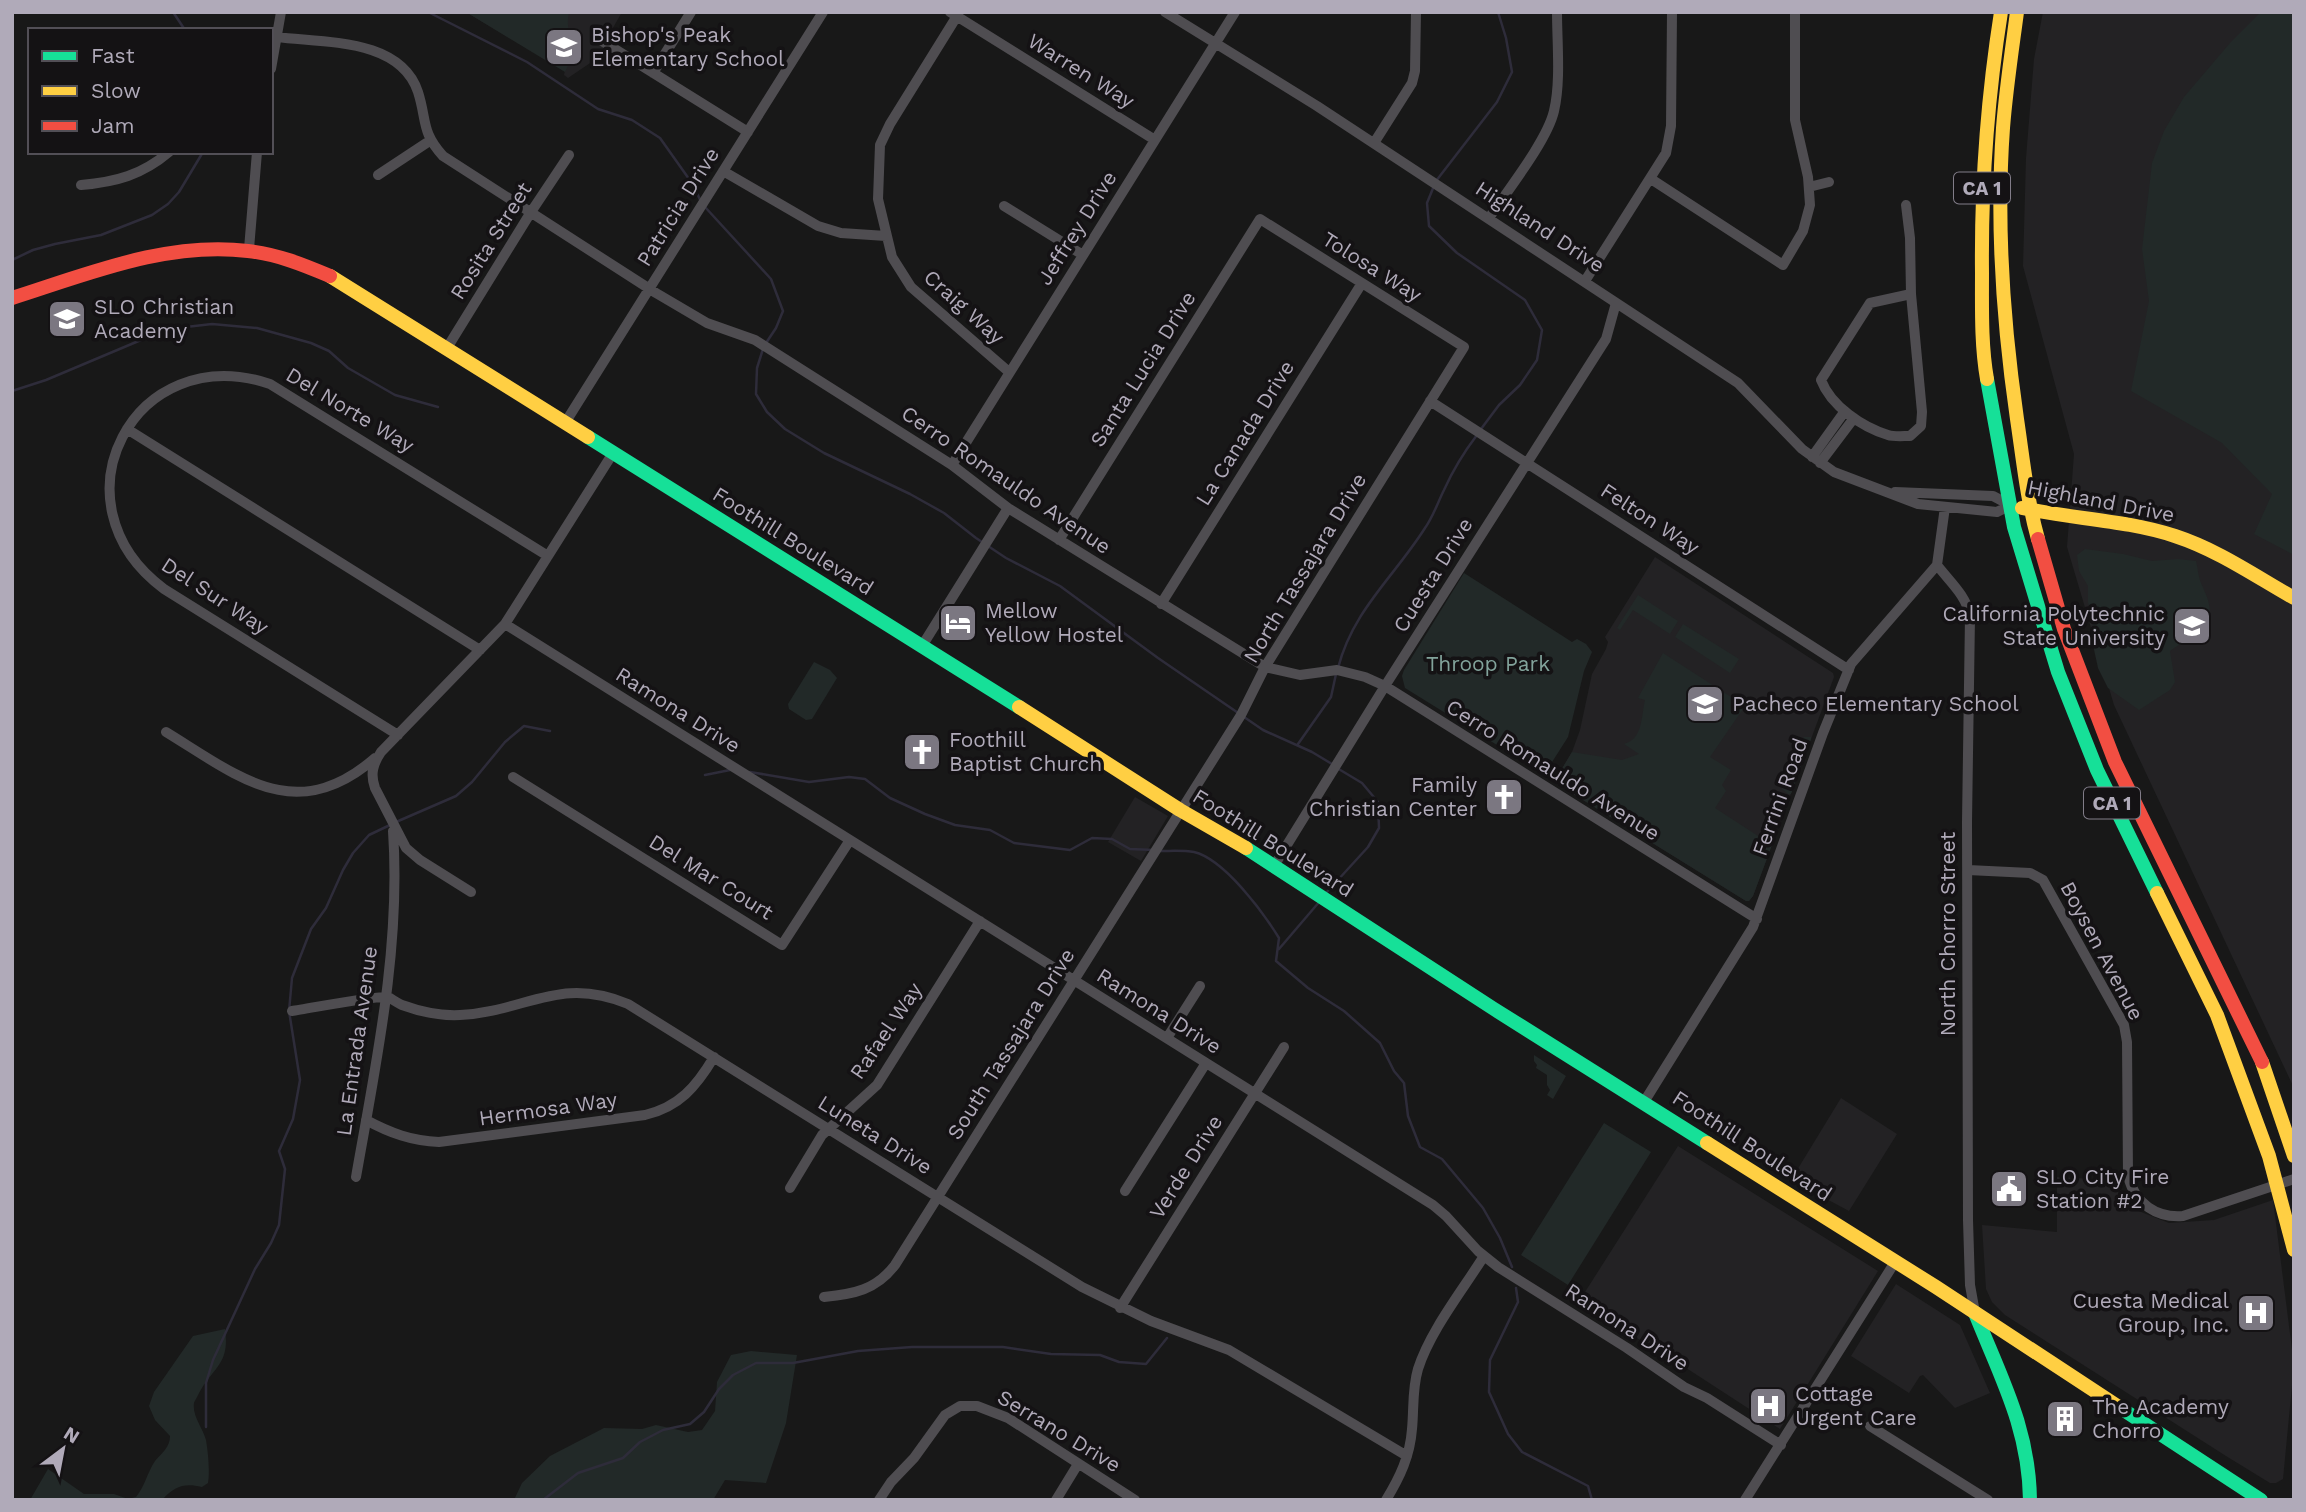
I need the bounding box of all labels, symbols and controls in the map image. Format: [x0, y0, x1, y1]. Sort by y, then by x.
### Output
place label: Bishop's Peak Elementary School [591, 22, 785, 71]
school or university icon: Bishop's Peak Elementary School [543, 26, 585, 68]
legend [28, 28, 273, 154]
street label: Warren Way [1023, 28, 1139, 113]
text: Fast [91, 43, 135, 68]
text: Slow [91, 78, 141, 103]
text: Jam [91, 113, 134, 138]
street label: Patricia Drive [631, 143, 724, 271]
street label: Jeffrey Drive [1032, 166, 1122, 289]
road number: CA 1 [1954, 172, 2010, 204]
street label: Highland Drive [1471, 176, 1610, 278]
street label: Rosita Street [445, 177, 537, 304]
street label: Tolosa Way [1318, 226, 1427, 307]
street label: Craig Way [919, 264, 1010, 349]
street label: Santa Lucia Drive [1085, 286, 1201, 451]
place label: SLO Christian Academy [94, 294, 234, 343]
school or university icon: SLO Christian Academy [46, 298, 88, 340]
street label: La Canada Drive [1190, 356, 1299, 510]
street label: Del Norte Way [282, 362, 419, 458]
street label: Cerro Romauldo Avenue [897, 400, 1116, 559]
street label: North Tassajara Drive [1238, 468, 1371, 667]
street label: Highland Drive [2026, 474, 2177, 527]
street label: Felton Way [1596, 478, 1704, 560]
street label: Foothill Boulevard [708, 481, 878, 600]
street label: Cuesta Drive [1387, 513, 1478, 637]
street label: Del Sur Way [157, 552, 274, 640]
place label: Mellow Yellow Hostel [985, 598, 1124, 647]
place label: California Polytechnic State University [1942, 601, 2165, 650]
hotel icon: Mellow Yellow Hostel [937, 602, 979, 644]
school or university icon: California Polytechnic State University [2171, 605, 2213, 647]
park label: Throop Park [1426, 651, 1550, 676]
street label: Ramona Drive [611, 661, 745, 758]
school or university icon: Pacheco Elementary School [1684, 683, 1726, 725]
place label: Pacheco Elementary School [1732, 691, 2019, 716]
street label: Cerro Romauldo Avenue [1442, 694, 1665, 846]
place label: Foothill Baptist Church [949, 727, 1102, 776]
church icon: Foothill Baptist Church [901, 731, 943, 773]
street label: Ferrini Road [1747, 735, 1812, 859]
place label: Family Christian Center [1309, 772, 1477, 821]
church icon: Family Christian Center [1483, 776, 1525, 818]
street label: Foothill Boulevard [1188, 783, 1358, 902]
road number: CA 1 [2084, 788, 2140, 818]
street label: Del Mar Court [645, 828, 778, 925]
street label: North Chorro Street [1935, 832, 1960, 1036]
street label: Boysen Avenue [2055, 877, 2149, 1024]
street label: La Entrada Avenue [331, 944, 382, 1137]
street label: South Tassajara Drive [942, 944, 1080, 1144]
street label: Ramona Drive [1092, 962, 1226, 1059]
street label: Rafael Way [844, 978, 927, 1084]
street label: Foothill Boulevard [1668, 1085, 1837, 1206]
street label: Hermosa Way [477, 1086, 619, 1131]
street label: Luneta Drive [814, 1090, 937, 1180]
street label: Verde Drive [1144, 1110, 1227, 1223]
place label: SLO City Fire Station #2 [2036, 1164, 2169, 1213]
public building icon: SLO City Fire Station #2 [1988, 1168, 2030, 1210]
street label: Ramona Drive [1561, 1277, 1694, 1376]
place label: Cuesta Medical Group, Inc. [2072, 1288, 2230, 1337]
hospital icon: Cuesta Medical Group, Inc. [2235, 1292, 2277, 1334]
place label: Cottage Urgent Care [1795, 1381, 1917, 1430]
street label: Serrano Drive [993, 1384, 1125, 1477]
hospital icon: Cottage Urgent Care [1747, 1385, 1789, 1427]
place label: The Academy Chorro [2092, 1394, 2229, 1443]
building icon: The Academy Chorro [2044, 1398, 2086, 1440]
north arrow [28, 1414, 98, 1484]
text: N [60, 1422, 84, 1448]

